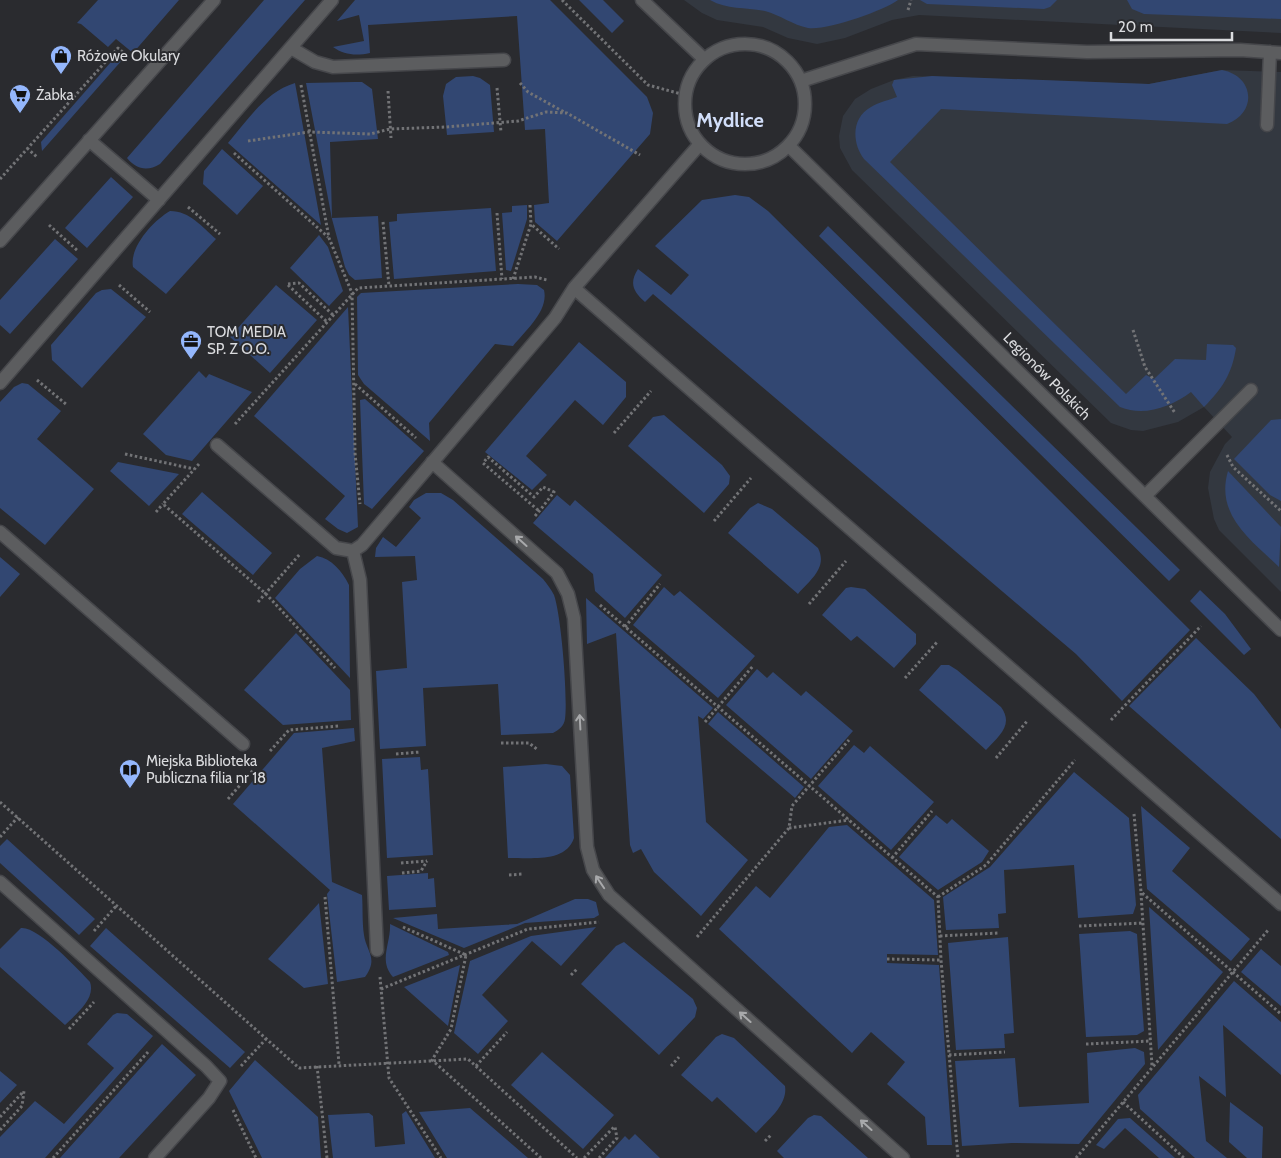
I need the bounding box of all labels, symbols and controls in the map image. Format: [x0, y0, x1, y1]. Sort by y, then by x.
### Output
scale bar [1111, 10, 1232, 42]
text: 20 m [1118, 18, 1153, 36]
shop icon: Różowe Okulary [49, 44, 73, 75]
place label: Różowe Okulary [77, 47, 181, 65]
supermarket icon: Żabka [8, 83, 32, 114]
place label: Żabka [36, 85, 74, 104]
district label: Mydlice [696, 108, 764, 132]
place label: TOM MEDIA SP. Z O.O. [207, 323, 287, 358]
office icon: TOM MEDIA SP. Z O.O. [179, 329, 203, 360]
street label: Legionów Polskich [1000, 329, 1094, 423]
one-way arrow [514, 535, 527, 547]
one-way arrow [575, 715, 584, 731]
place label: Miejska Biblioteka Publiczna filia nr 18 [146, 752, 266, 787]
library icon: Miejska Biblioteka Publiczna filia nr 18 [118, 758, 142, 789]
one-way arrow [595, 875, 605, 889]
one-way arrow [739, 1012, 752, 1023]
one-way arrow [860, 1120, 873, 1131]

